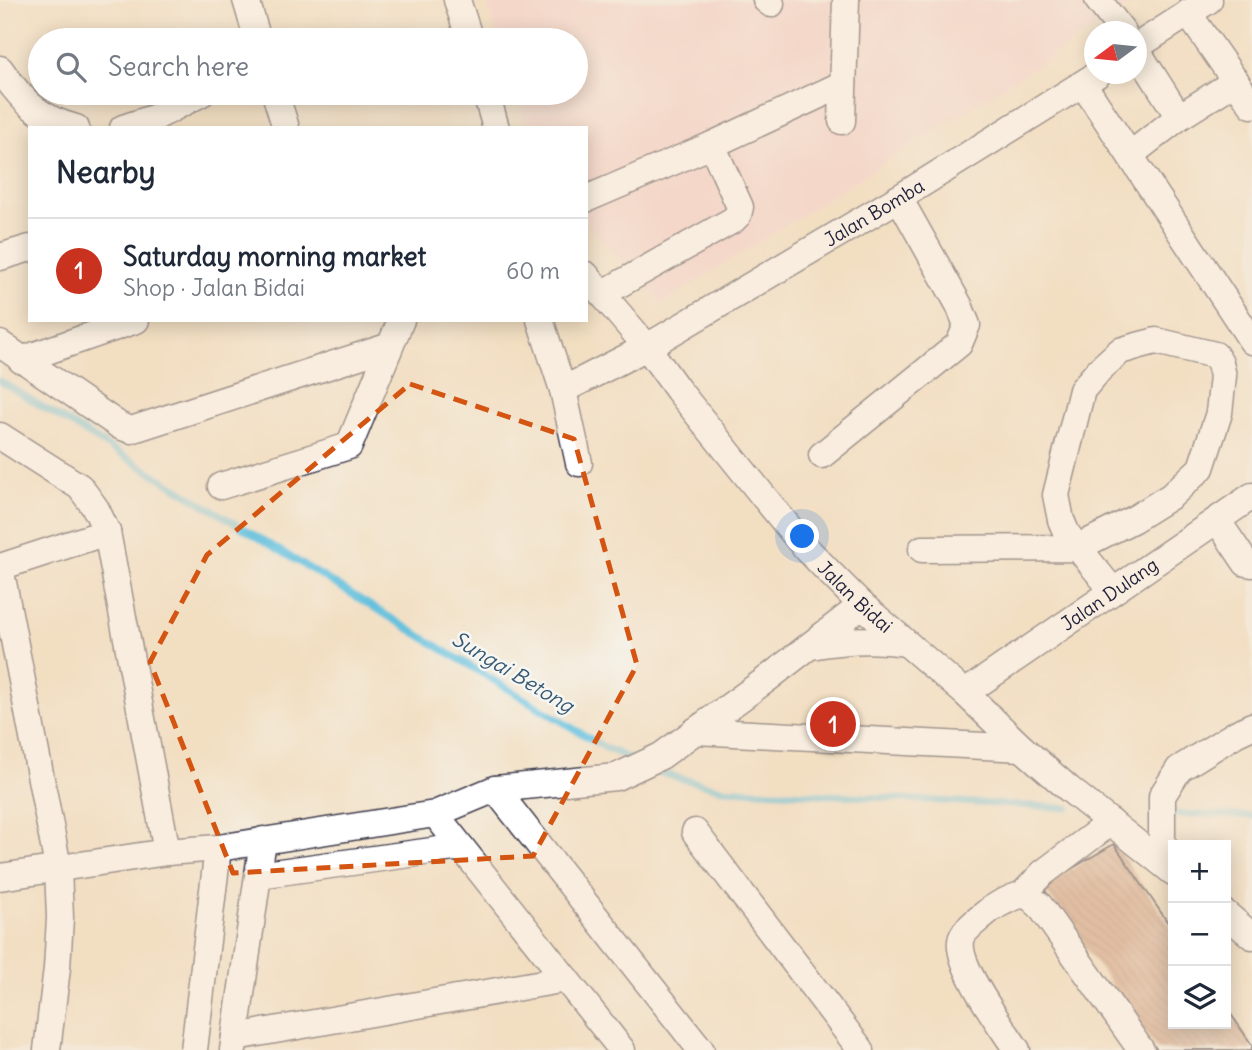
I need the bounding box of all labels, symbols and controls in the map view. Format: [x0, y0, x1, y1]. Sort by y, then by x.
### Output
north arrow [1084, 21, 1147, 84]
search box [28, 28, 588, 105]
icon: search [52, 48, 90, 86]
text: Search here [108, 50, 249, 83]
text: Nearby [56, 153, 156, 191]
street label: Jalan Bomba [820, 173, 929, 252]
text: Saturday morning market [123, 240, 426, 273]
text: 1 [74, 256, 84, 285]
text: 60 m [506, 256, 560, 285]
text: Shop · Jalan Bidai [123, 273, 305, 302]
your location [785, 519, 819, 553]
street label: Jalan Dulang [1056, 552, 1162, 636]
street label: Jalan Bidai [813, 556, 898, 638]
water label: Sungai Betong [447, 625, 580, 720]
pin: 1 [810, 698, 856, 750]
map controls [1168, 840, 1231, 1029]
button: + [1168, 840, 1231, 903]
button: − [1168, 903, 1231, 966]
button: layers [1168, 966, 1231, 1029]

